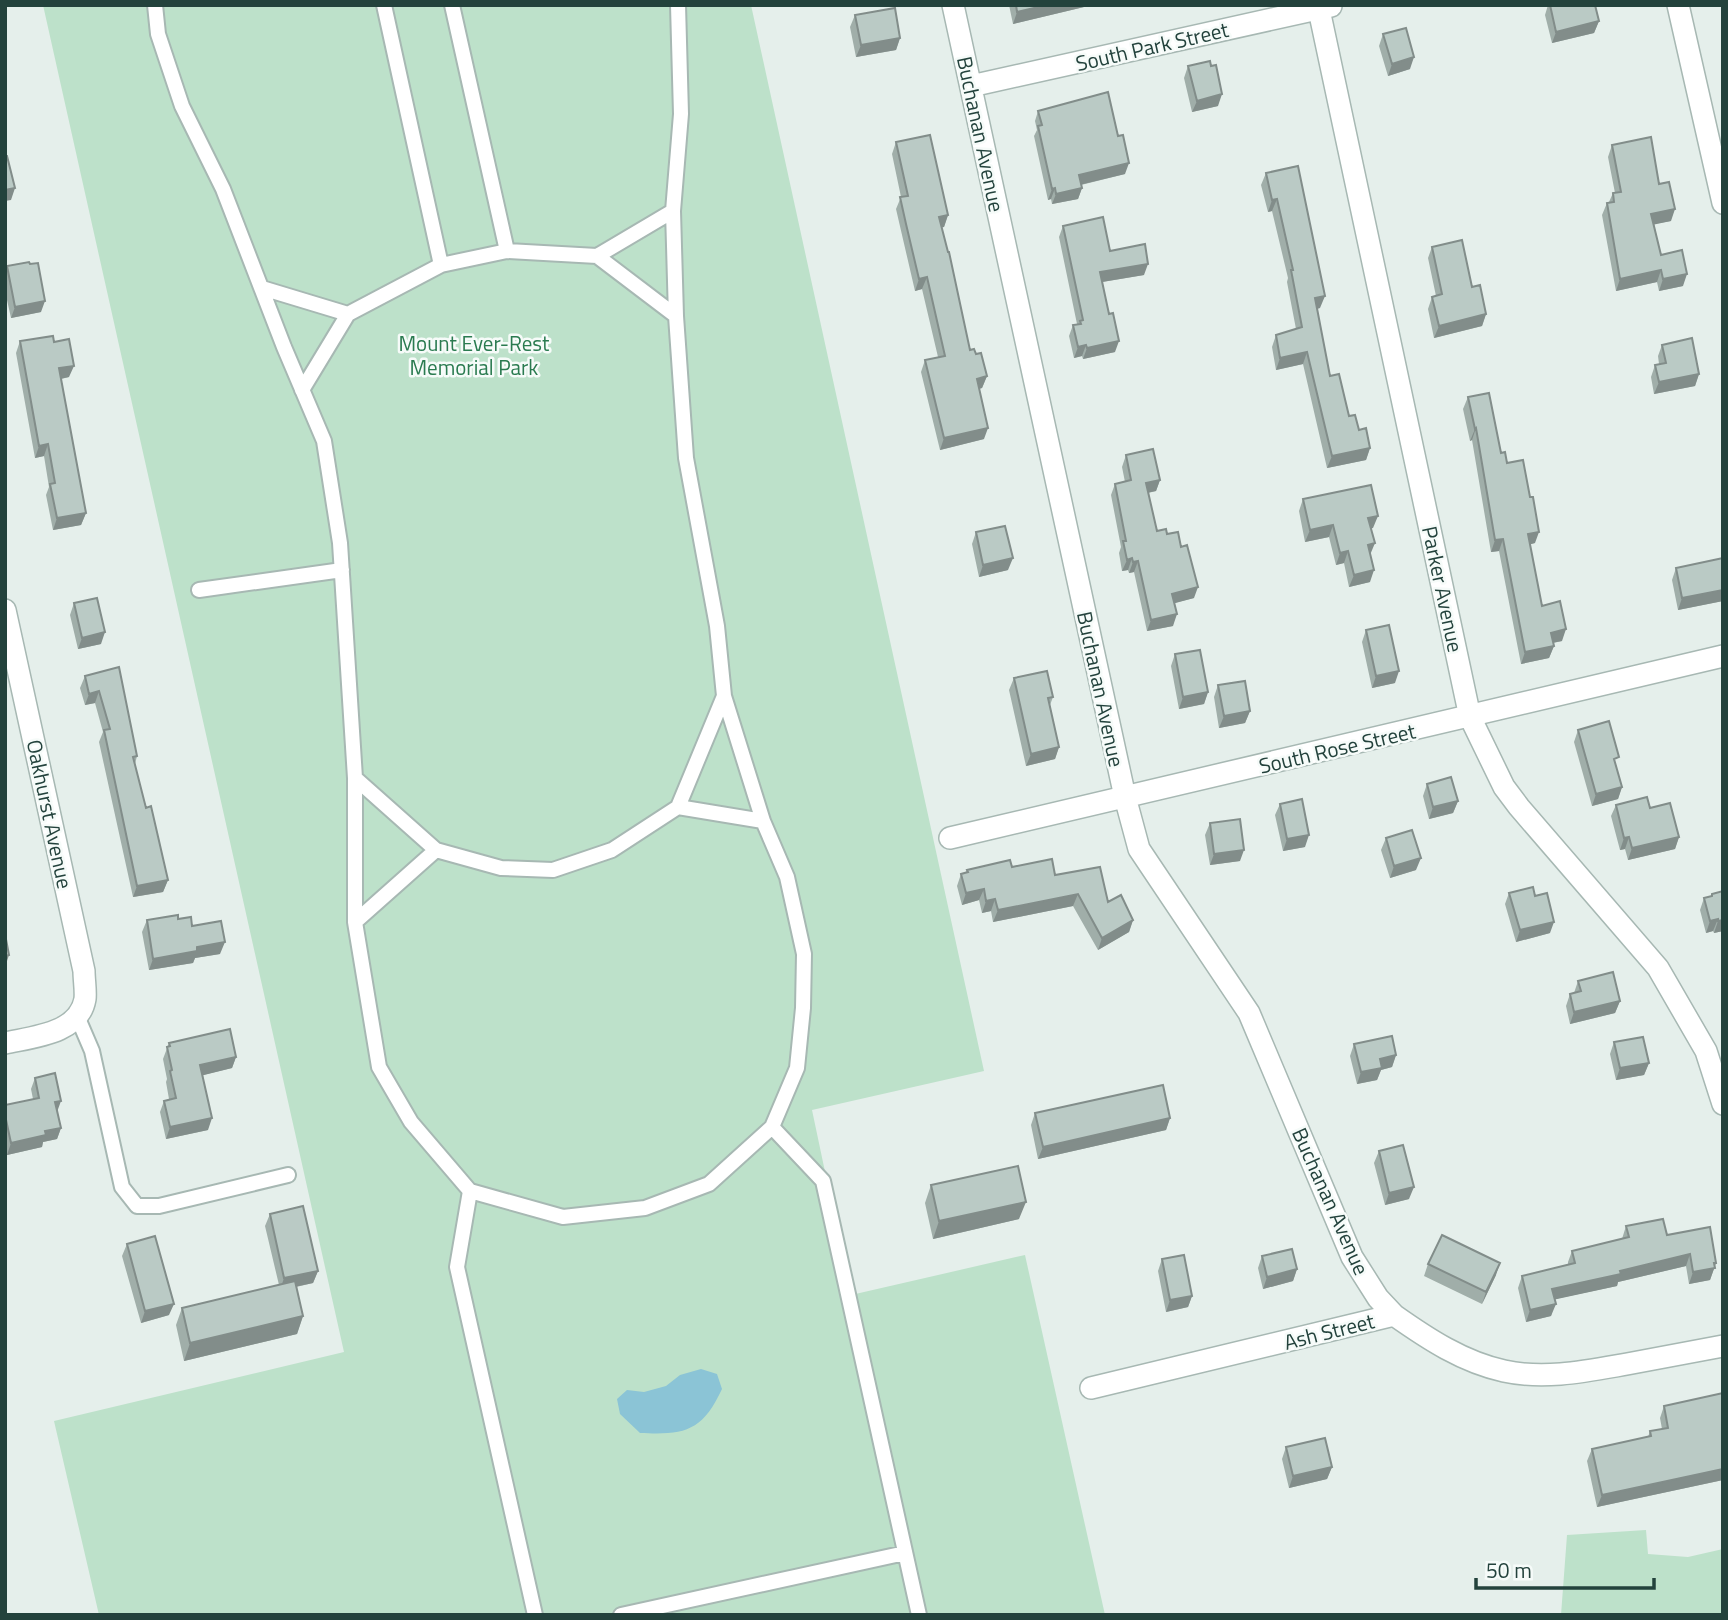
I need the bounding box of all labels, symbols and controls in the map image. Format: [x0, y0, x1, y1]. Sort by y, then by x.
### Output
street label: South Park Street [1072, 13, 1232, 79]
street label: Buchanan Avenue [949, 53, 1013, 215]
park label: Mount Ever-Rest Memorial Park [399, 327, 550, 383]
street label: Parker Avenue [1414, 523, 1472, 655]
street label: Buchanan Avenue [1069, 608, 1133, 770]
street label: South Rose Street [1256, 714, 1419, 782]
street label: Oakhurst Avenue [19, 737, 81, 891]
street label: Buchanan Avenue [1284, 1122, 1378, 1280]
street label: Ash Street [1280, 1304, 1378, 1358]
scale bar [1476, 1546, 1654, 1590]
text: 50 m [1486, 1554, 1532, 1586]

